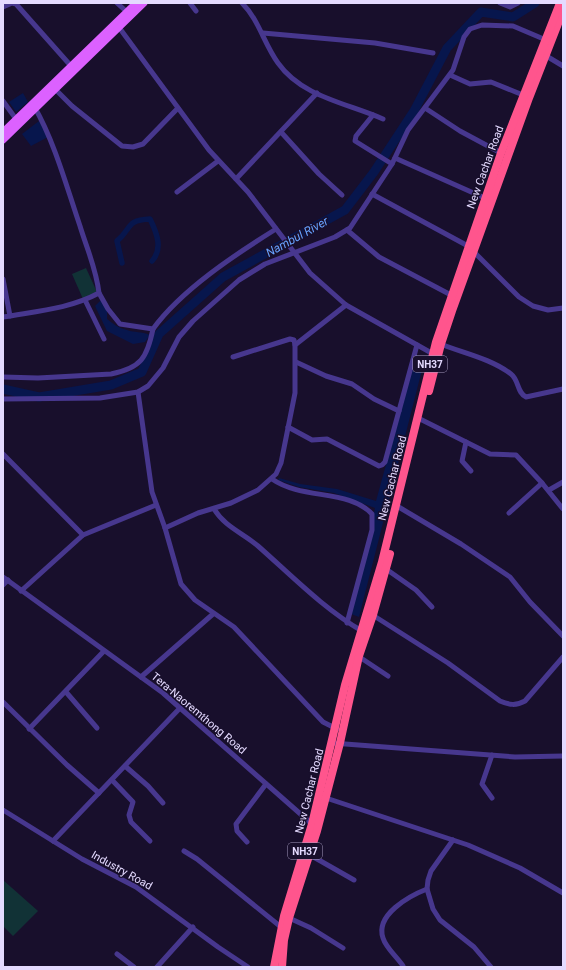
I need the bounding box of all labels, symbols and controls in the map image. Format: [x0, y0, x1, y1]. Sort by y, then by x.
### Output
street label: New Cachar Road [464, 124, 507, 210]
water label: Nambul River [263, 214, 332, 260]
road number: NH37 [413, 356, 447, 372]
street label: New Cachar Road [376, 434, 409, 522]
street label: Tera-Naoremthong Road [149, 670, 249, 757]
street label: New Cachar Road [293, 747, 326, 835]
road number: NH37 [288, 843, 322, 859]
street label: Industry Road [89, 848, 154, 893]

